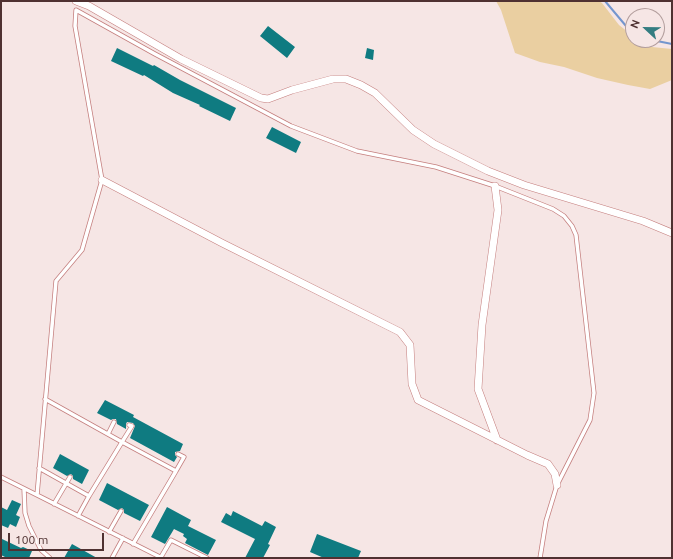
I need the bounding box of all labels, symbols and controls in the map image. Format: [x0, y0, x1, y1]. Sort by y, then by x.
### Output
north arrow [625, 8, 665, 48]
text: N [628, 18, 642, 30]
scale bar [10, 525, 106, 551]
text: 100 m [15, 533, 48, 546]

